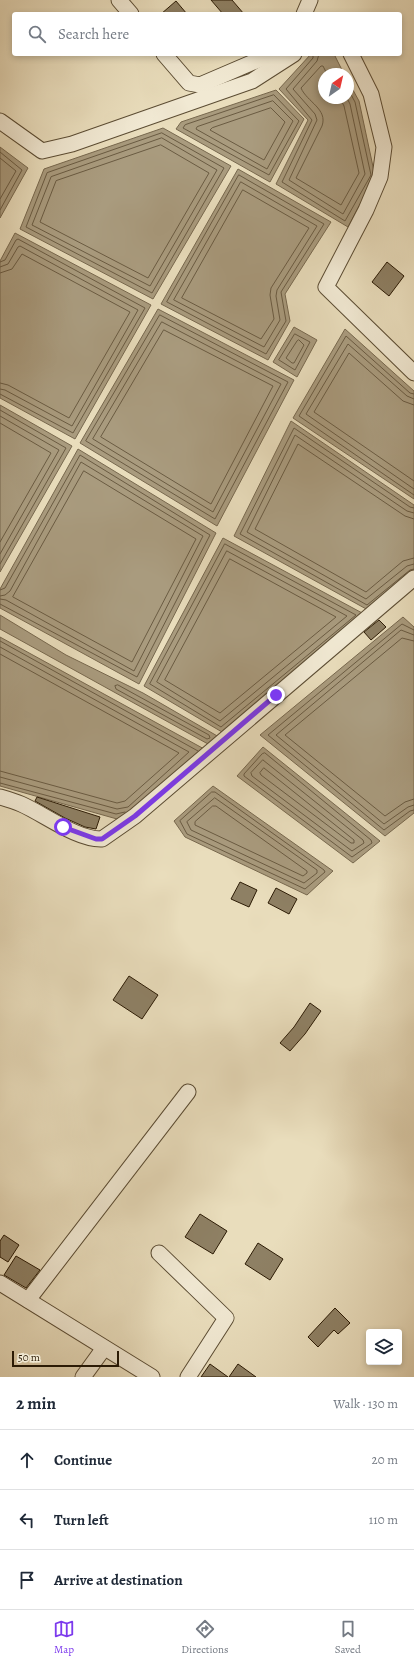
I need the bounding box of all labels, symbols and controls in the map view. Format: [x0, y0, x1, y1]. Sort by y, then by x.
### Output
search box [12, 12, 402, 56]
icon: search [26, 23, 48, 45]
text: Search here [58, 24, 129, 44]
north arrow [318, 68, 354, 104]
route end [267, 686, 285, 704]
route start [54, 818, 72, 836]
map controls [366, 1329, 402, 1365]
button: layers [366, 1329, 402, 1365]
scale bar [12, 1349, 119, 1368]
text: 50 m [18, 1350, 40, 1365]
text: 2 min [16, 1392, 56, 1415]
text: Walk · 130 m [333, 1395, 398, 1412]
icon: ahead [16, 1449, 38, 1471]
text: Continue [54, 1450, 112, 1470]
text: 20 m [372, 1451, 398, 1468]
icon: left [16, 1509, 38, 1531]
text: Turn left [54, 1510, 109, 1530]
text: 110 m [369, 1511, 398, 1528]
icon: arrive [16, 1569, 38, 1591]
text: Arrive at destination [54, 1570, 183, 1590]
tab: Map [53, 1618, 75, 1657]
tab: Directions [181, 1618, 229, 1657]
tab: Saved [335, 1618, 361, 1657]

